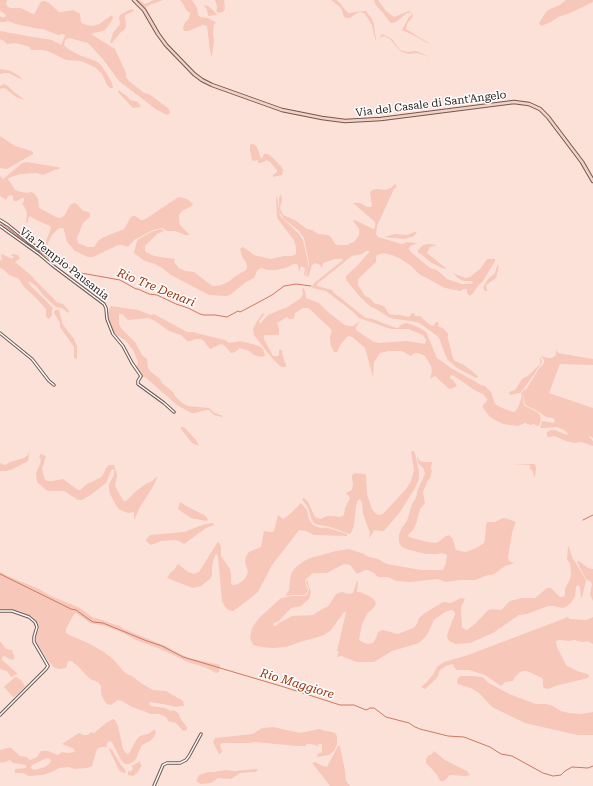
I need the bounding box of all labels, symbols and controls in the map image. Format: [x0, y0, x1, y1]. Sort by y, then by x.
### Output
street label: Via del Casale di Sant'Angelo [355, 88, 507, 120]
street label: Via Tempio Pausania [17, 225, 111, 303]
water label: Rio Tre Denari [115, 266, 197, 310]
water label: Rio Maggiore [258, 666, 336, 702]

